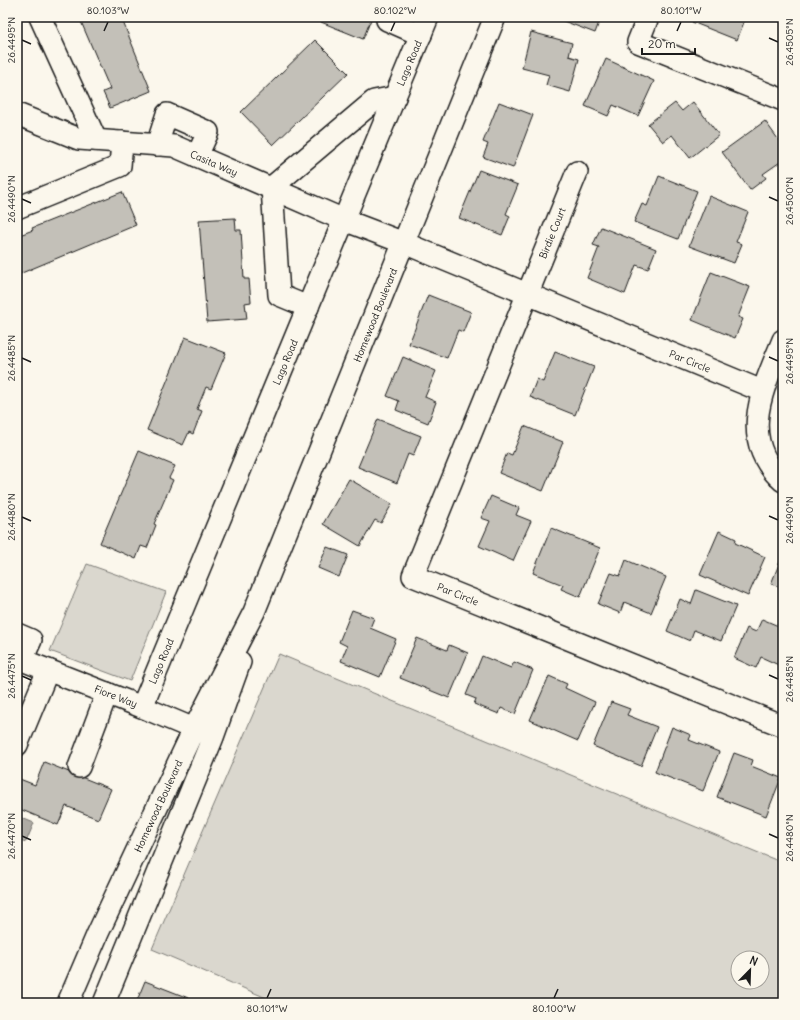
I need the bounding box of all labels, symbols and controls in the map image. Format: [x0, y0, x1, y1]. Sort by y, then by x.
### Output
text: 80.103°W [87, 4, 129, 17]
text: 80.102°W [374, 4, 416, 17]
text: 80.101°W [661, 4, 701, 17]
text: 26.4495°N [5, 17, 18, 63]
text: 26.4505°N [783, 18, 796, 66]
scale bar [642, 30, 695, 56]
text: 20 m [648, 36, 676, 51]
street label: Lago Road [394, 38, 425, 88]
street label: Casita Way [188, 148, 240, 179]
text: 26.4490°N [5, 175, 18, 223]
text: 26.4500°N [783, 177, 796, 225]
street label: Birdie Court [536, 205, 569, 261]
street label: Homewood Boulevard [351, 266, 400, 364]
text: 26.4485°N [5, 335, 18, 381]
street label: Lago Road [270, 337, 301, 387]
text: 26.4495°N [783, 338, 796, 384]
street label: Par Circle [667, 347, 712, 376]
text: 26.4480°N [5, 493, 18, 541]
text: 26.4490°N [783, 496, 796, 544]
street label: Par Circle [435, 580, 480, 609]
street label: Lago Road [146, 636, 177, 686]
text: 26.4475°N [5, 653, 18, 699]
text: 26.4485°N [783, 656, 796, 702]
street label: Fiore Way [92, 682, 139, 711]
street label: Homewood Boulevard [131, 758, 186, 854]
text: 26.4470°N [5, 813, 18, 859]
text: 26.4480°N [783, 814, 796, 862]
north arrow [730, 950, 770, 990]
text: N [748, 953, 760, 969]
text: 80.101°W [247, 1002, 287, 1015]
text: 80.100°W [532, 1002, 576, 1015]

